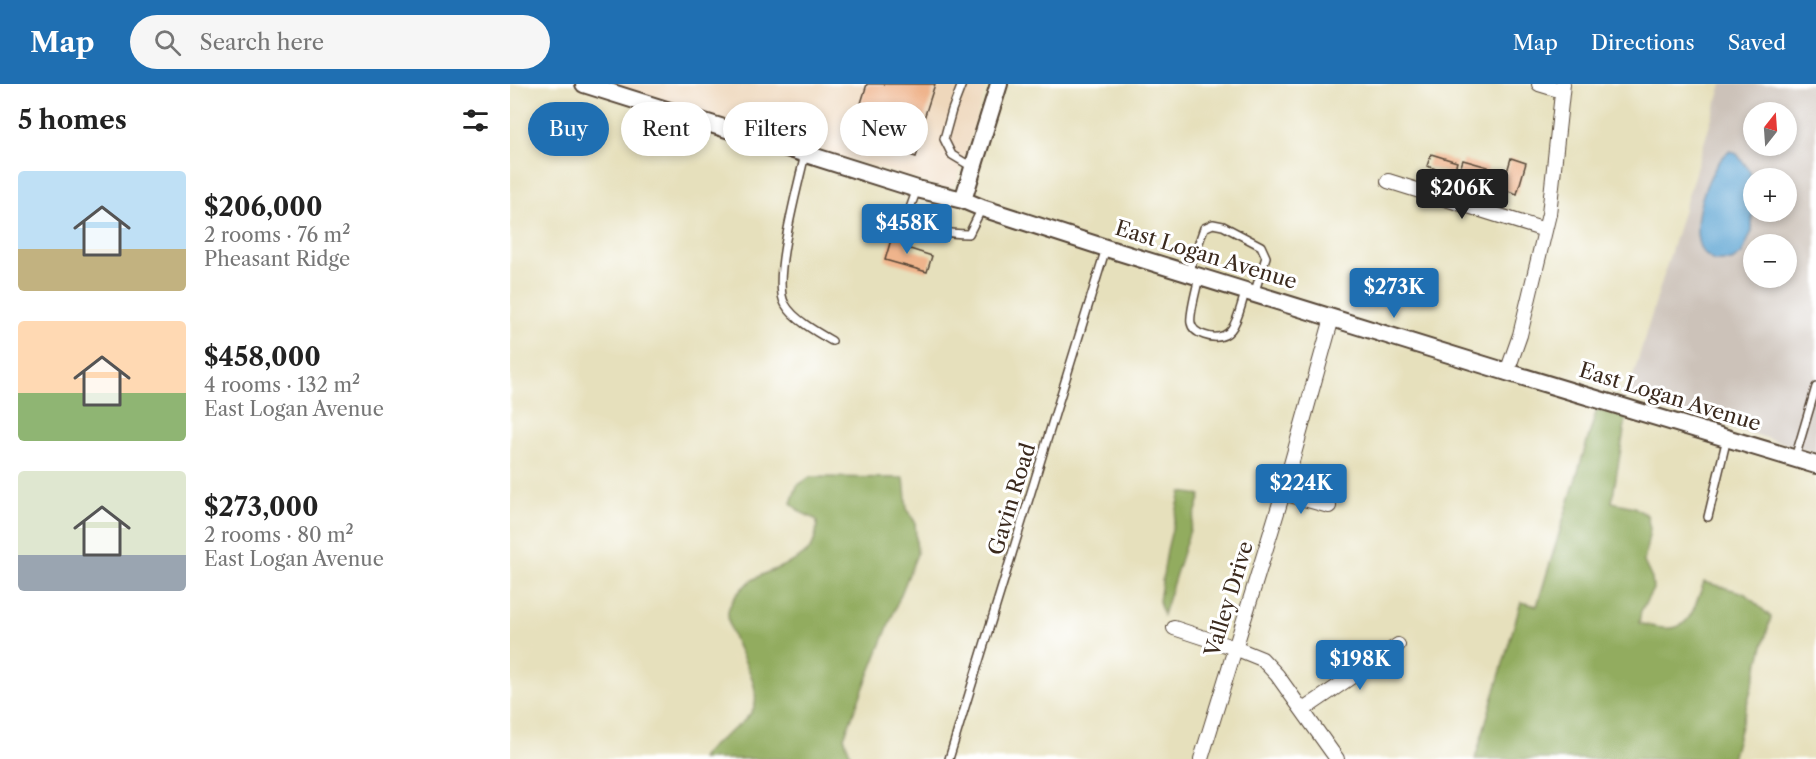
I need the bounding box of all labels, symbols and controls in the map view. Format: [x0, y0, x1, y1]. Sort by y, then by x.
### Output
search box [130, 15, 550, 69]
text: Map [30, 25, 94, 59]
icon: search [151, 26, 184, 59]
text: Search here [199, 29, 324, 56]
text: Map [1513, 30, 1558, 55]
text: Directions [1591, 30, 1695, 55]
text: Saved [1728, 30, 1786, 55]
chip: Buy [528, 102, 609, 156]
chip: Rent [621, 102, 711, 156]
chip: Filters [723, 102, 828, 156]
chip: New [840, 102, 928, 156]
north arrow [1743, 102, 1797, 156]
map controls [1743, 102, 1797, 288]
text: 5 homes [18, 104, 127, 136]
icon: filters [459, 104, 492, 137]
button: + [1743, 168, 1797, 222]
pin: $206K [1420, 169, 1504, 220]
text: $206K [1430, 176, 1494, 200]
text: $206,000 [204, 191, 323, 223]
icon: home [66, 195, 138, 267]
pin: $458K [865, 204, 949, 255]
text: $458K [876, 211, 938, 235]
street label: East Logan Avenue [1112, 215, 1300, 294]
text: 2 rooms · 76 m² [204, 223, 350, 247]
button: − [1743, 234, 1797, 288]
text: Pheasant Ridge [204, 247, 350, 271]
pin: $273K [1352, 268, 1436, 319]
text: $273K [1364, 275, 1424, 299]
text: $458,000 [204, 341, 321, 373]
icon: home [66, 345, 138, 417]
street label: East Logan Avenue [1576, 357, 1764, 436]
text: 4 rooms · 132 m² [204, 373, 360, 397]
text: East Logan Avenue [204, 397, 384, 421]
street label: Gavin Road [983, 440, 1040, 558]
pin: $224K [1259, 464, 1343, 515]
text: $224K [1270, 471, 1332, 495]
text: $273,000 [204, 491, 319, 523]
icon: home [66, 495, 138, 567]
text: 2 rooms · 80 m² [204, 523, 354, 547]
street label: Valley Drive [1199, 538, 1258, 661]
text: East Logan Avenue [204, 547, 384, 571]
pin: $198K [1318, 640, 1402, 691]
text: $198K [1330, 647, 1390, 671]

